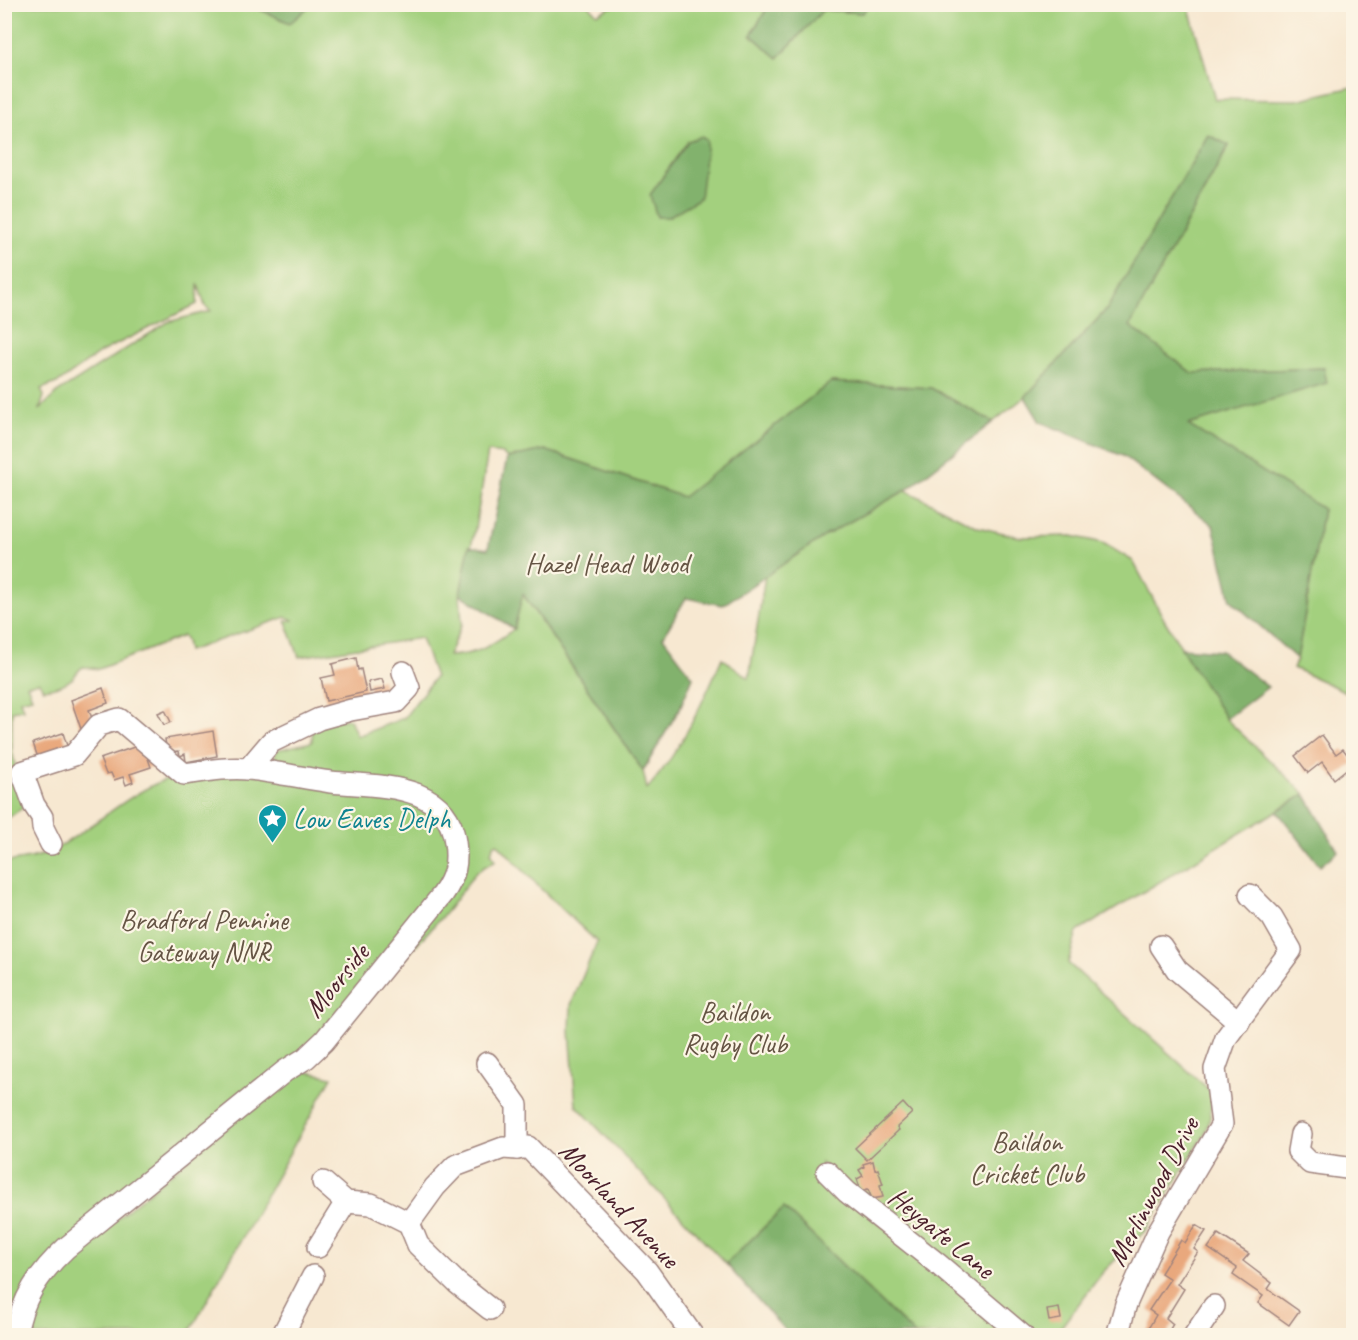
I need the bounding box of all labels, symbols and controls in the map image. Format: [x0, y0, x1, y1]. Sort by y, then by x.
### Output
park label: Hazel Head Wood [525, 546, 693, 581]
place label: Low Eaves Delph [293, 801, 451, 836]
place icon: Low Eaves Delph [256, 802, 288, 844]
park label: Bradford Pennine Gateway NNR [120, 902, 290, 969]
street label: Moorside [296, 935, 378, 1024]
park label: Baildon Rugby Club [683, 994, 789, 1061]
street label: Merlinwood Drive [1099, 1109, 1207, 1272]
park label: Baildon Cricket Club [970, 1124, 1086, 1191]
street label: Moorland Avenue [552, 1133, 689, 1277]
street label: Heygate Lane [881, 1179, 1003, 1287]

